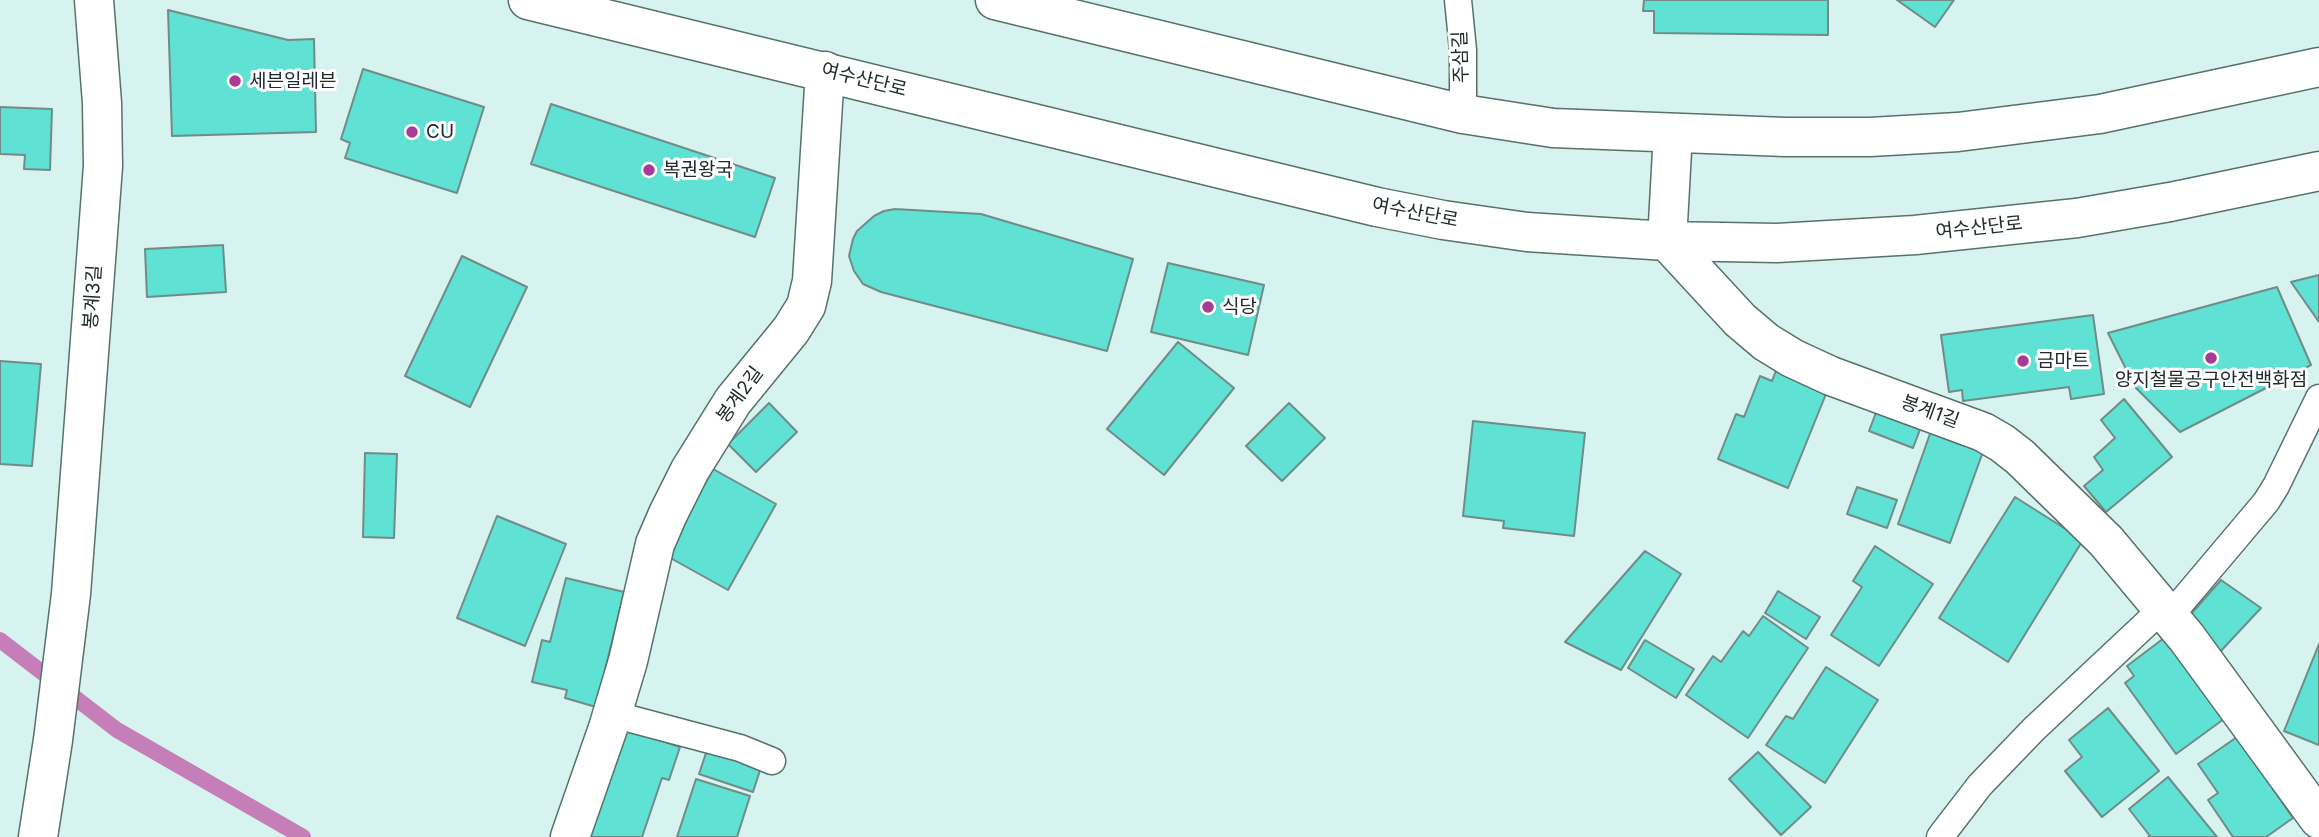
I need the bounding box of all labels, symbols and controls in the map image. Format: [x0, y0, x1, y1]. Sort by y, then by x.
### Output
street label: 주삼길 [1449, 30, 1473, 84]
street label: 여수산단로 [819, 58, 909, 102]
place label: 세븐일레븐 [249, 70, 336, 92]
marker: 세븐일레븐 [227, 73, 243, 89]
place label: CU [426, 121, 454, 143]
marker: CU [404, 124, 420, 140]
place label: 복권왕국 [663, 159, 733, 181]
marker: 복권왕국 [641, 162, 657, 178]
street label: 여수산단로 [1370, 193, 1460, 233]
street label: 여수산단로 [1934, 212, 2024, 244]
street label: 봉계3길 [79, 264, 107, 330]
place label: 식당 [1222, 296, 1257, 318]
marker: 식당 [1200, 299, 1216, 315]
place label: 금마트 [2037, 350, 2089, 372]
marker: 양지철물공구안전백화점 [2203, 350, 2219, 366]
marker: 금마트 [2015, 353, 2031, 369]
street label: 봉계2길 [712, 362, 768, 428]
place label: 양지철물공구안전백화점 [2115, 369, 2307, 391]
street label: 봉계1길 [1898, 391, 1962, 433]

